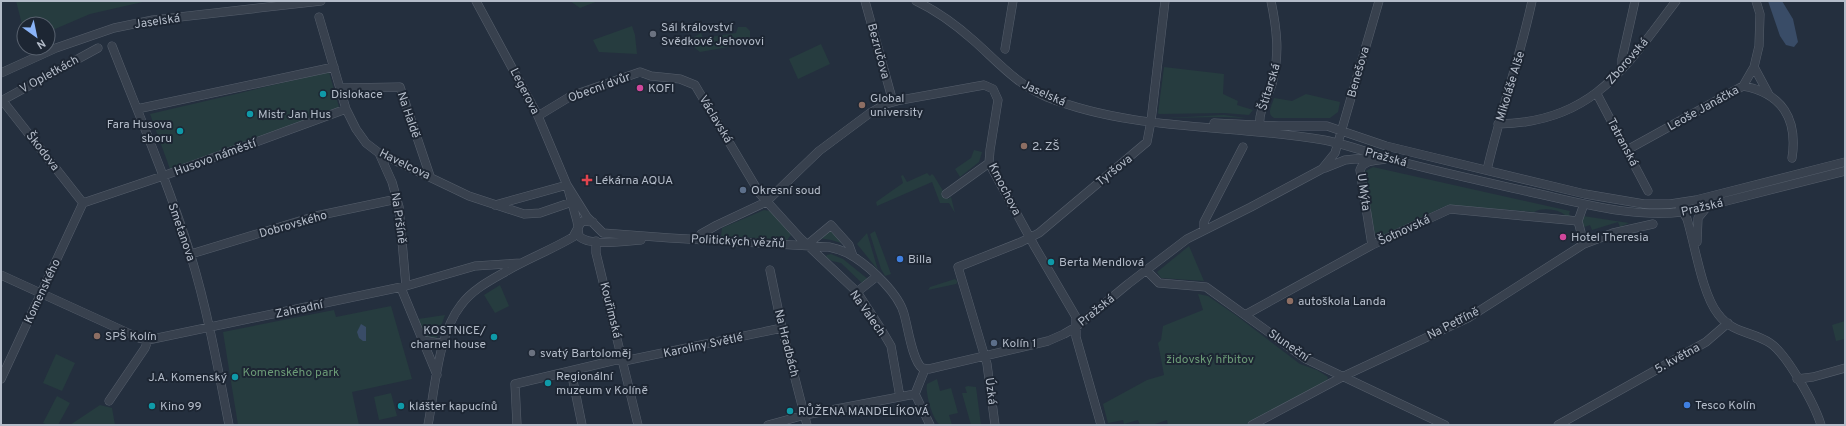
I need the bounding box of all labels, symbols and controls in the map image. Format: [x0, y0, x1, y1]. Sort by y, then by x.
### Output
street label: Jaselská [133, 11, 181, 33]
north arrow [16, 16, 56, 56]
place label: Sál království Svědkové Jehovovi [661, 20, 764, 50]
street label: Bezručova [863, 22, 893, 81]
marker: Sál království Svědkové Jehovovi [648, 29, 658, 39]
street label: Zborovská [1603, 35, 1652, 88]
text: N [34, 36, 48, 52]
street label: Benešova [1344, 45, 1374, 100]
street label: Mikoláše Alše [1493, 49, 1529, 123]
street label: V Opletkách [17, 52, 82, 98]
street label: Štítarská [1255, 62, 1285, 113]
street label: Legerova [506, 66, 543, 117]
street label: Obecní dvůr [566, 69, 633, 107]
street label: Jaselská [1019, 77, 1068, 111]
place label: KOFI [648, 81, 674, 97]
marker: KOFI [635, 83, 645, 93]
street label: Leoše Janáčka [1665, 83, 1742, 135]
place label: Dislokace [331, 87, 383, 103]
marker: Dislokace [318, 89, 328, 99]
street label: Na Haldě [393, 90, 423, 141]
place label: Global university [870, 91, 923, 121]
street label: Václavská [695, 93, 736, 146]
marker: Global university [857, 100, 867, 110]
place label: Mistr Jan Hus [258, 107, 331, 123]
marker: Mistr Jan Hus [245, 109, 255, 119]
street label: Tatranská [1603, 116, 1641, 169]
place label: Fara Husova sboru [107, 117, 172, 147]
marker: Fara Husova sboru [175, 126, 185, 136]
street label: Škodova [22, 129, 63, 175]
street label: Husovo náměstí [172, 135, 259, 180]
place label: 2. ZŠ [1032, 139, 1060, 155]
marker: 2. ZŠ [1019, 141, 1029, 151]
street label: Pražská [1363, 145, 1408, 171]
street label: Havelcova [376, 146, 433, 184]
street label: Tyršova [1093, 151, 1136, 190]
street label: Kmochova [984, 160, 1024, 218]
street label: U Mýta [1352, 172, 1374, 212]
place label: Lékárna AQUA [595, 173, 673, 189]
marker: Lékárna AQUA [582, 175, 592, 185]
place label: Okresní soud [751, 183, 821, 199]
marker: Okresní soud [738, 185, 748, 195]
street label: Na Pršíně [387, 192, 410, 245]
street label: Pražská [1680, 195, 1725, 221]
street label: Smetanova [164, 201, 198, 264]
street label: Dobrovského [257, 208, 329, 242]
street label: Šotnovská [1376, 212, 1433, 250]
place label: Hotel Theresia [1571, 230, 1649, 246]
street label: Politických vězňů [691, 232, 785, 252]
marker: Hotel Theresia [1558, 232, 1568, 242]
place label: Billa [908, 252, 932, 268]
marker: Billa [895, 254, 905, 264]
place label: Berta Mendlová [1059, 255, 1144, 271]
street label: Komenského [21, 256, 65, 326]
marker: Berta Mendlová [1046, 257, 1056, 267]
street label: Kouřimská [595, 280, 625, 340]
street label: Na Valech [846, 287, 889, 340]
street label: Pražská [1075, 291, 1118, 330]
place label: autoškola Landa [1298, 294, 1386, 310]
marker: autoškola Landa [1285, 296, 1295, 306]
street label: Zahradní [274, 297, 326, 323]
street label: Na Petříně [1425, 304, 1482, 344]
street label: Na Hradbách [770, 308, 802, 379]
place label: KOSTNICE/ charnel house [410, 323, 486, 353]
street label: Sluneční [1265, 326, 1313, 366]
place label: SPŠ Kolín [105, 329, 157, 345]
street label: Karoliny Světlé [662, 330, 744, 362]
marker: SPŠ Kolín [92, 331, 102, 341]
marker: KOSTNICE/ charnel house [489, 332, 499, 342]
place label: Kolín 1 [1002, 336, 1037, 352]
marker: Kolín 1 [989, 338, 999, 348]
street label: 5. května [1652, 340, 1703, 378]
place label: svatý Bartoloměj [540, 346, 631, 362]
marker: svatý Bartoloměj [527, 348, 537, 358]
park label: židovský hřbitov [1166, 352, 1254, 368]
park label: Komenského park [243, 365, 339, 381]
place label: Regionální muzeum v Kolíně [556, 369, 648, 399]
place label: J.A. Komenský [148, 370, 227, 386]
marker: J.A. Komenský [230, 372, 240, 382]
street label: Úzká [980, 377, 1000, 406]
marker: Regionální muzeum v Kolíně [543, 378, 553, 388]
place label: Tesco Kolín [1695, 398, 1756, 414]
place label: Kino 99 [160, 399, 202, 415]
place label: klášter kapucínů [409, 399, 497, 415]
marker: Tesco Kolín [1682, 400, 1692, 410]
marker: Kino 99 [147, 401, 157, 411]
marker: klášter kapucínů [396, 401, 406, 411]
place label: RŮŽENA MANDELÍKOVÁ [798, 403, 929, 420]
marker: RŮŽENA MANDELÍKOVÁ [785, 406, 795, 416]

